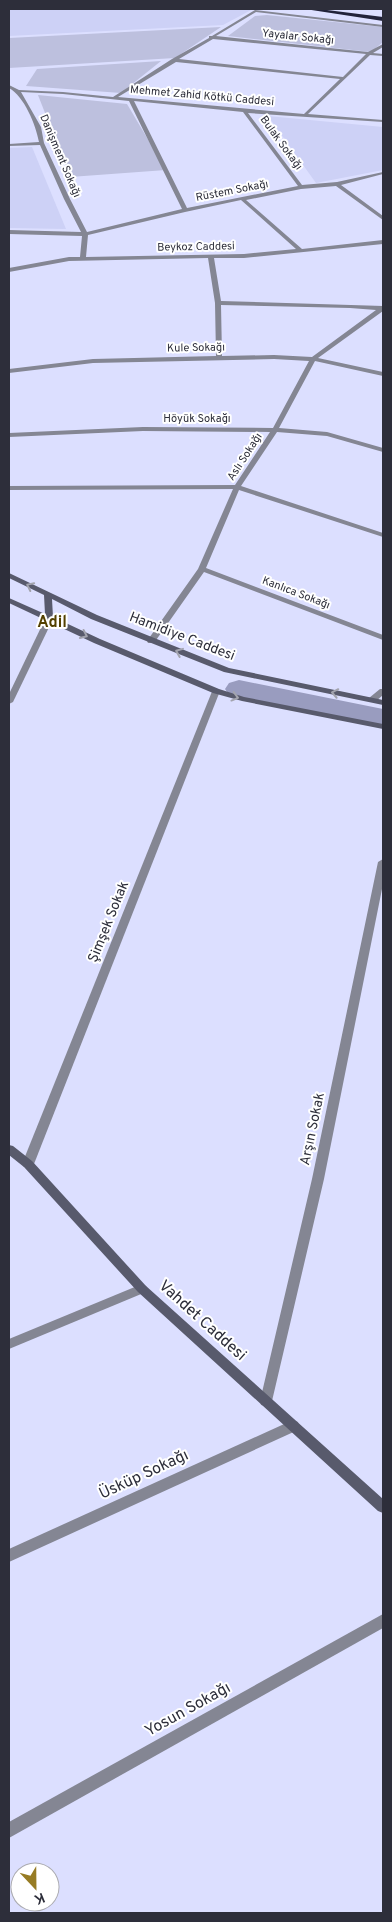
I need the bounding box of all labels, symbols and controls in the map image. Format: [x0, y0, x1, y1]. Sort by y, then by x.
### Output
street label: Yayalar Sokağı [261, 26, 335, 48]
street label: Mehmet Zahid Kötkü Caddesi [129, 83, 275, 109]
street label: Danişment Sokağı [36, 112, 84, 200]
street label: Bulak Sokağı [257, 113, 305, 173]
street label: Rüstem Sokağı [195, 177, 269, 205]
street label: Beykoz Caddesi [157, 239, 235, 255]
street label: Kule Sokağı [167, 340, 225, 356]
street label: Höyük Sokağı [163, 412, 231, 426]
street label: Aslı Sokağı [224, 431, 266, 483]
street label: Kanlıca Sokağı [260, 574, 332, 612]
one-way arrow [27, 582, 36, 592]
street label: Hamidiye Caddesi [127, 609, 237, 665]
district label: Adil [37, 613, 67, 633]
one-way arrow [79, 629, 88, 639]
one-way arrow [175, 648, 183, 658]
one-way arrow [331, 688, 340, 699]
one-way arrow [230, 691, 238, 701]
street label: Şimşek Sokak [85, 879, 133, 965]
street label: Arşın Sokak [297, 1091, 329, 1167]
street label: Vahdet Caddesi [154, 1276, 250, 1366]
street label: Üsküp Sokağı [95, 1444, 192, 1504]
street label: Yosun Sokağı [142, 1678, 234, 1742]
north arrow [10, 1862, 60, 1912]
text: K [31, 1888, 47, 1907]

